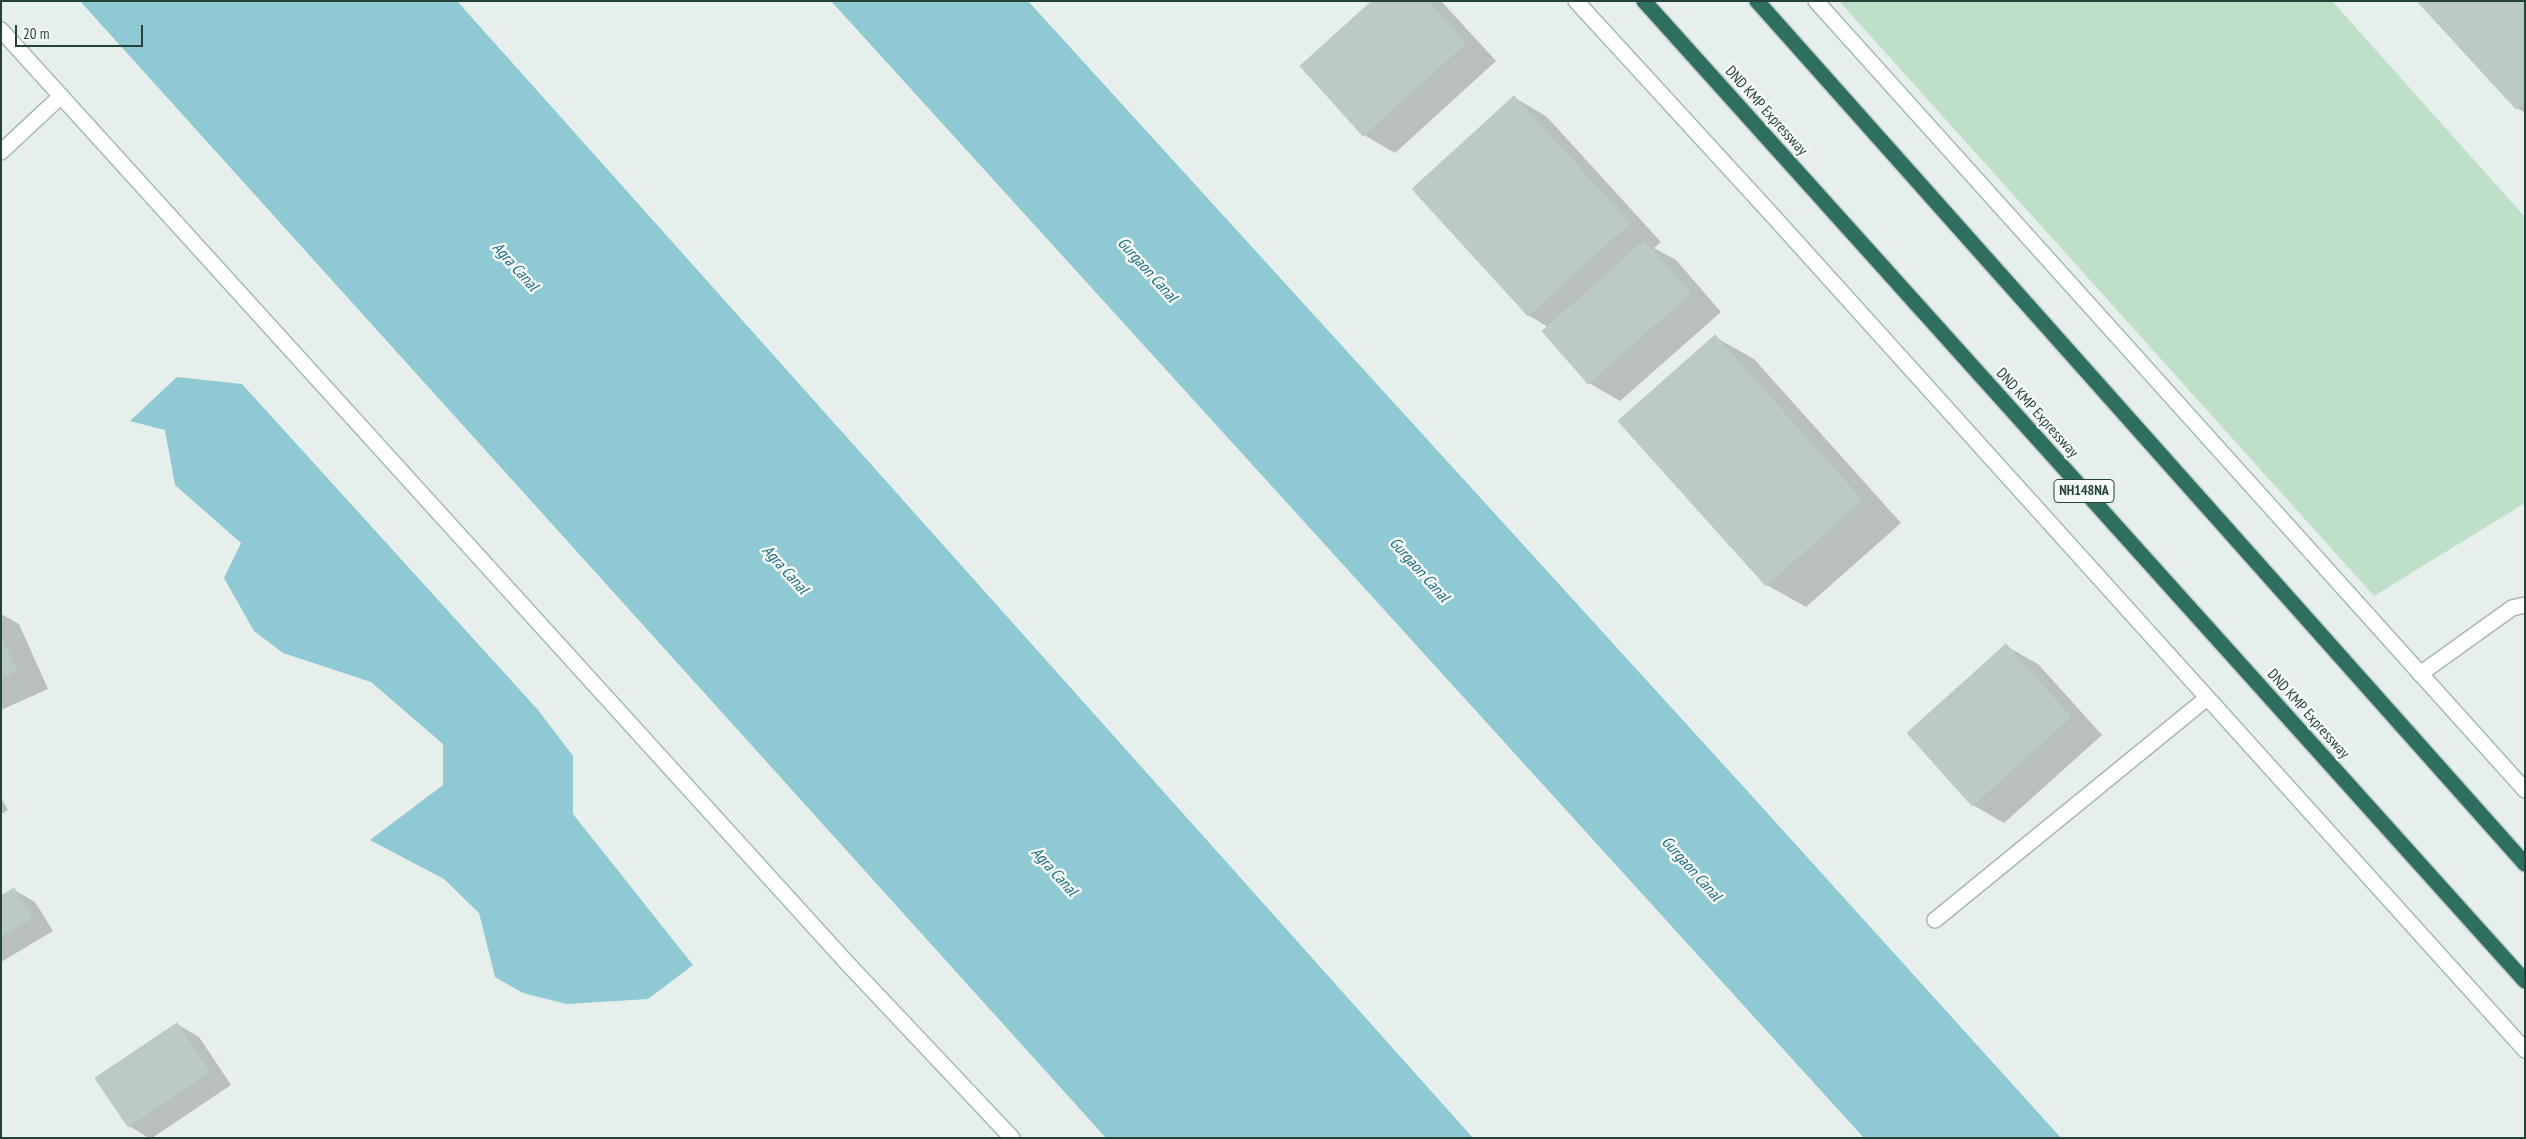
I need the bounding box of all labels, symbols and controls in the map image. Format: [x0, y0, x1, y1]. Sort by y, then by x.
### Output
scale bar [18, 15, 145, 47]
text: 20 m [23, 24, 49, 43]
street label: DND KMP Expressway [1721, 63, 1811, 159]
water label: Gurgaon Canal [1113, 234, 1181, 306]
water label: Agra Canal [488, 239, 542, 295]
street label: DND KMP Expressway [1992, 365, 2082, 461]
road number: NH148NA [2054, 480, 2114, 502]
water label: Gurgaon Canal [1385, 534, 1453, 606]
water label: Agra Canal [758, 542, 812, 598]
street label: DND KMP Expressway [2263, 666, 2353, 762]
water label: Gurgaon Canal [1657, 833, 1725, 905]
water label: Agra Canal [1027, 844, 1081, 900]

